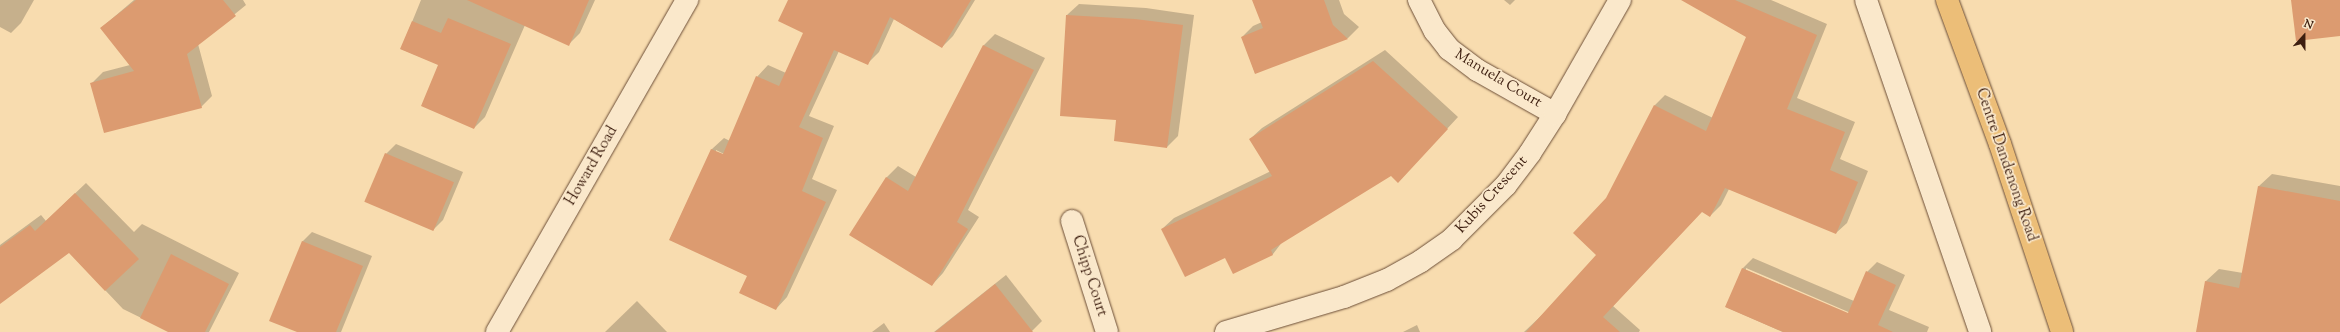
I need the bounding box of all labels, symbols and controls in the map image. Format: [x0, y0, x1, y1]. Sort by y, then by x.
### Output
north arrow [2284, 16, 2324, 56]
text: N [2301, 16, 2315, 34]
street label: Manuela Court [1451, 46, 1545, 112]
street label: Centre Dandenong Road [1971, 86, 2041, 244]
street label: Howard Road [562, 123, 622, 209]
street label: Kubis Crescent [1452, 152, 1532, 238]
street label: Chipp Court [1067, 233, 1111, 319]

